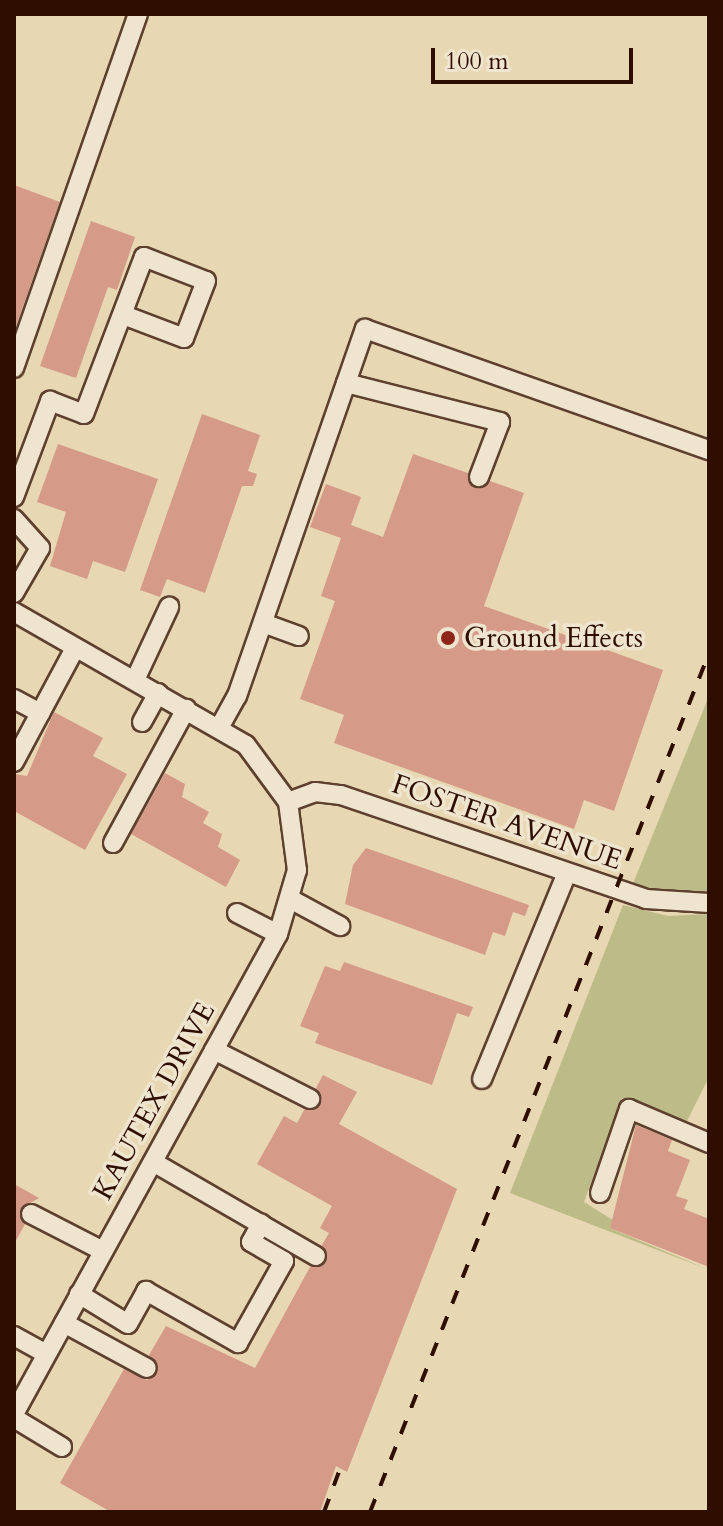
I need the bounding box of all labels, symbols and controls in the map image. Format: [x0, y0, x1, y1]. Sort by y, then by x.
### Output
scale bar [435, 32, 637, 82]
text: 100 m [445, 45, 509, 78]
place label: Ground Effects [464, 621, 643, 655]
marker: Ground Effects [439, 629, 457, 647]
street label: FOSTER AVENUE [388, 767, 626, 877]
street label: KAUTEX DRIVE [86, 996, 222, 1206]

